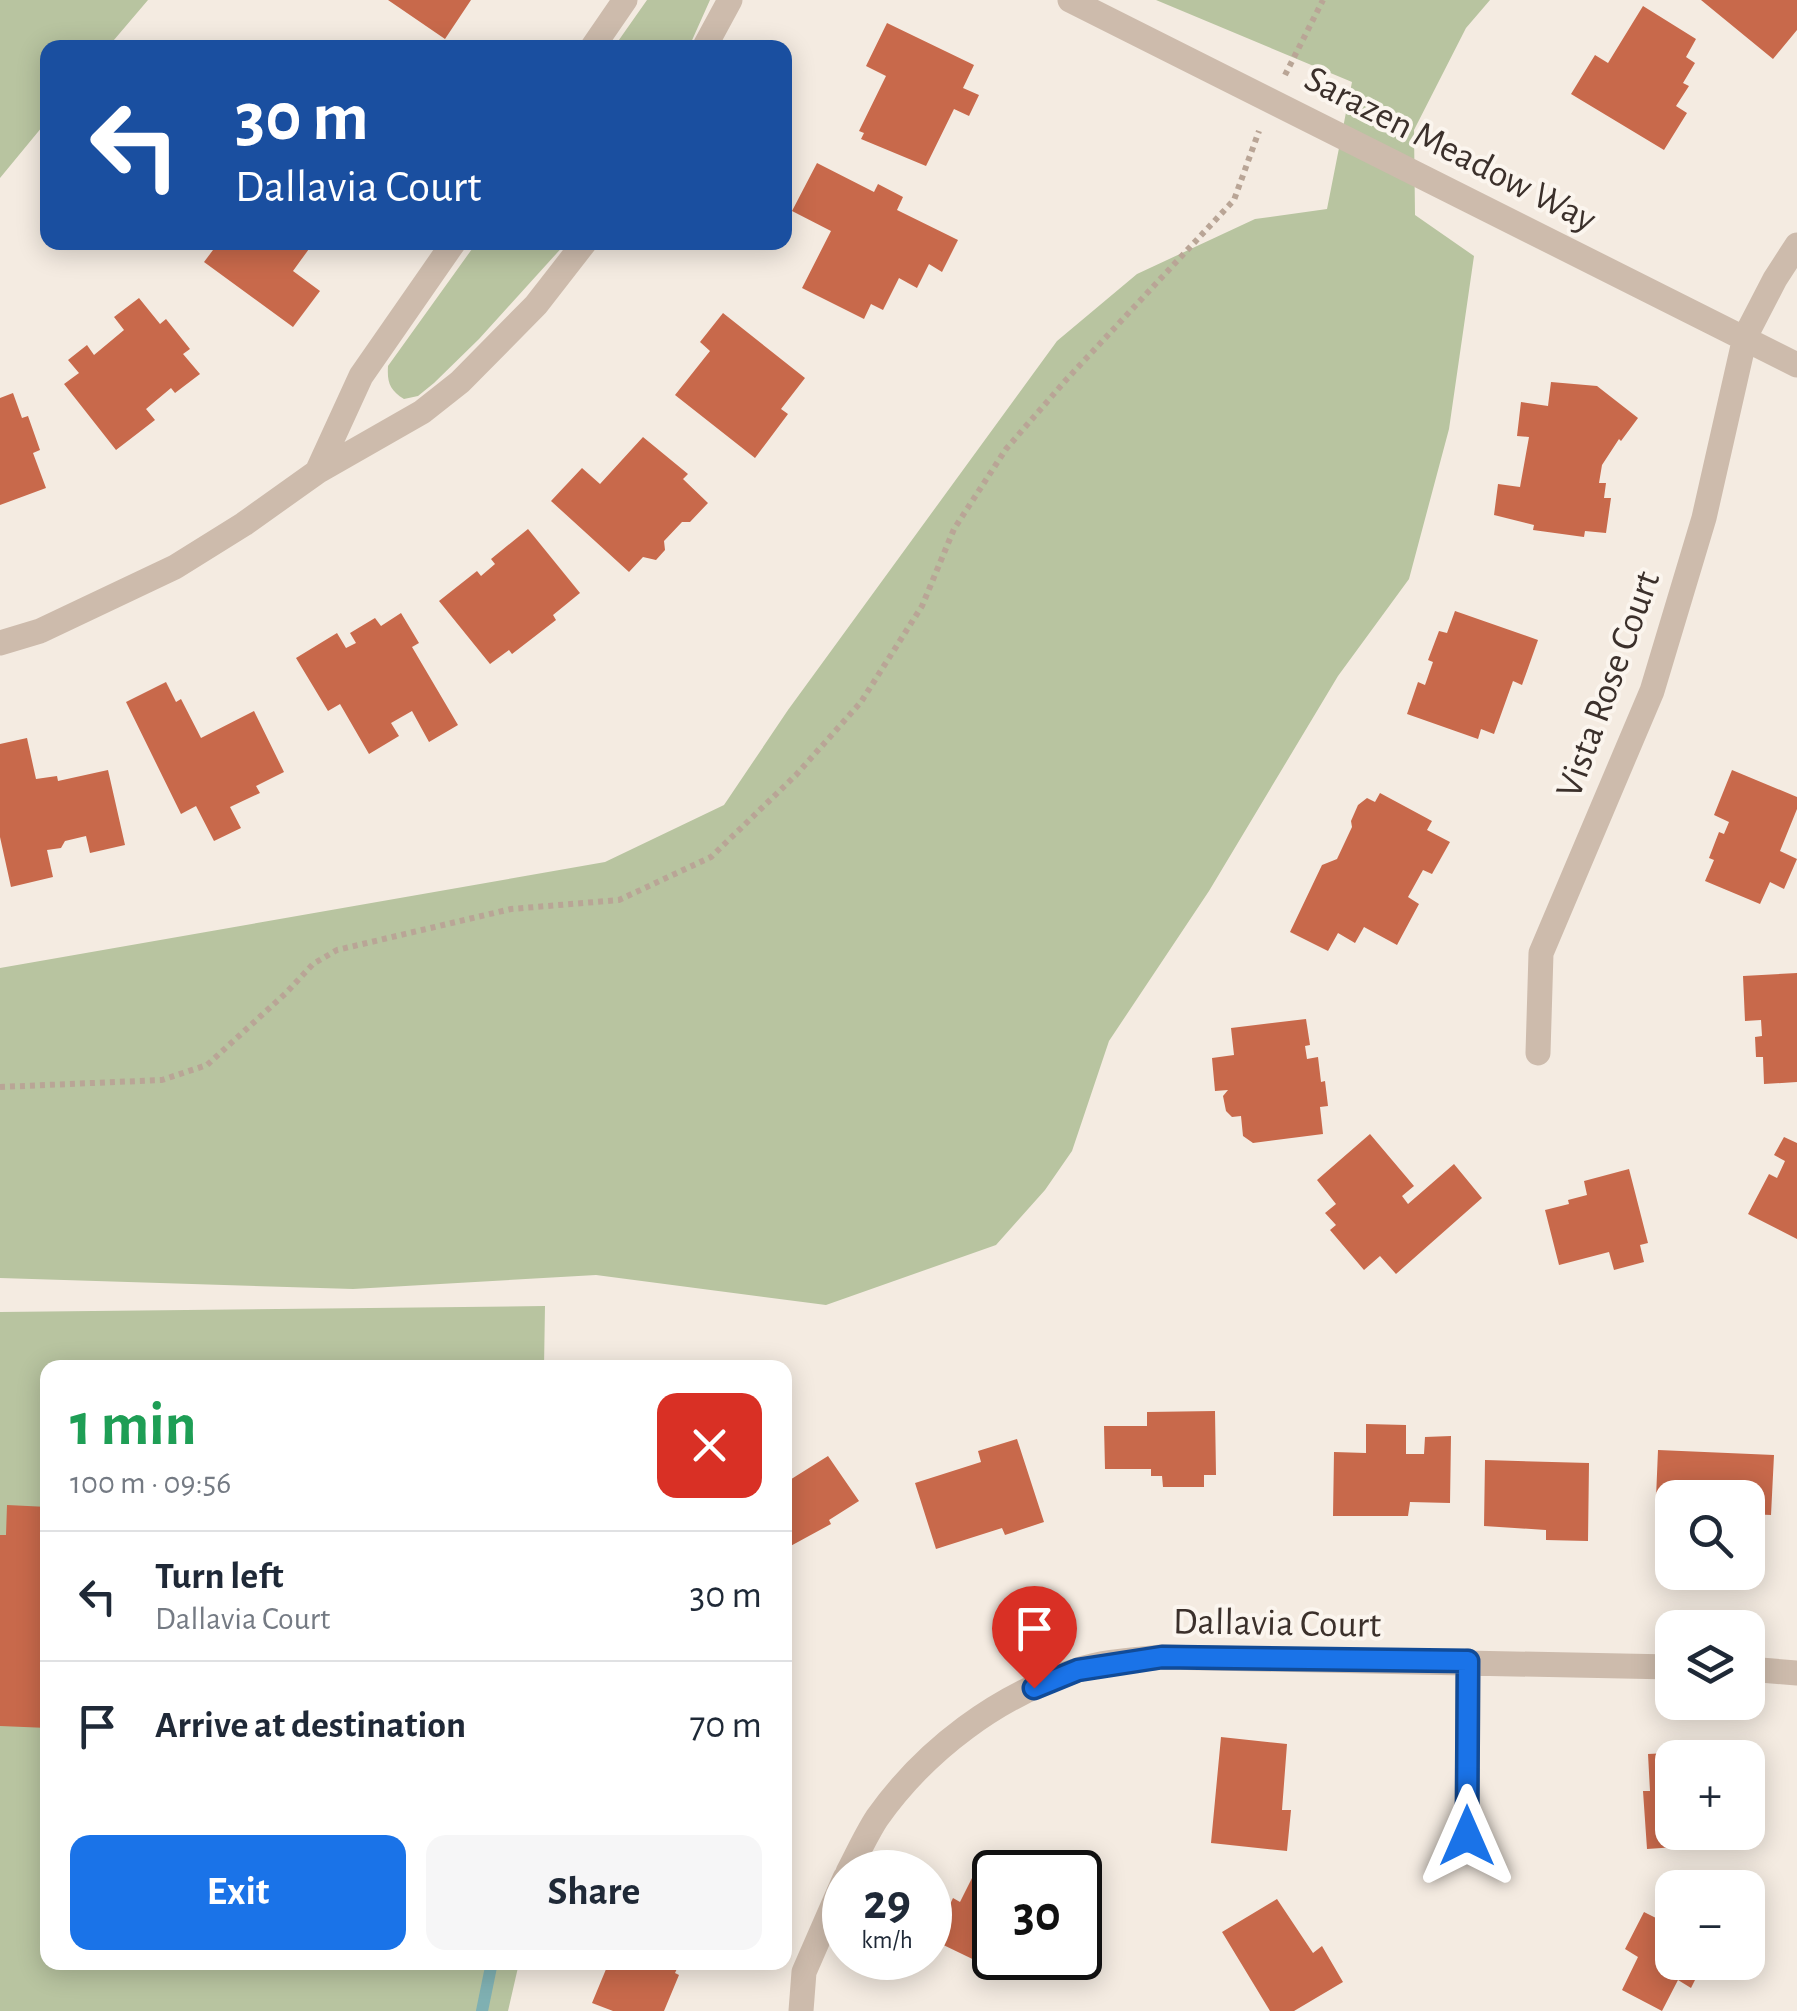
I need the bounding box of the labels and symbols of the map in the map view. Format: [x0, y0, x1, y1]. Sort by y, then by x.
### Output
street label: Sarazen Meadow Way [1298, 60, 1602, 240]
street label: Vista Rose Court [1550, 566, 1667, 803]
pin [992, 1586, 1077, 1689]
street label: Dallavia Court [1173, 1603, 1381, 1645]
position arrow [1415, 1784, 1519, 1888]
speed limit sign: 30 [972, 1850, 1102, 1980]

